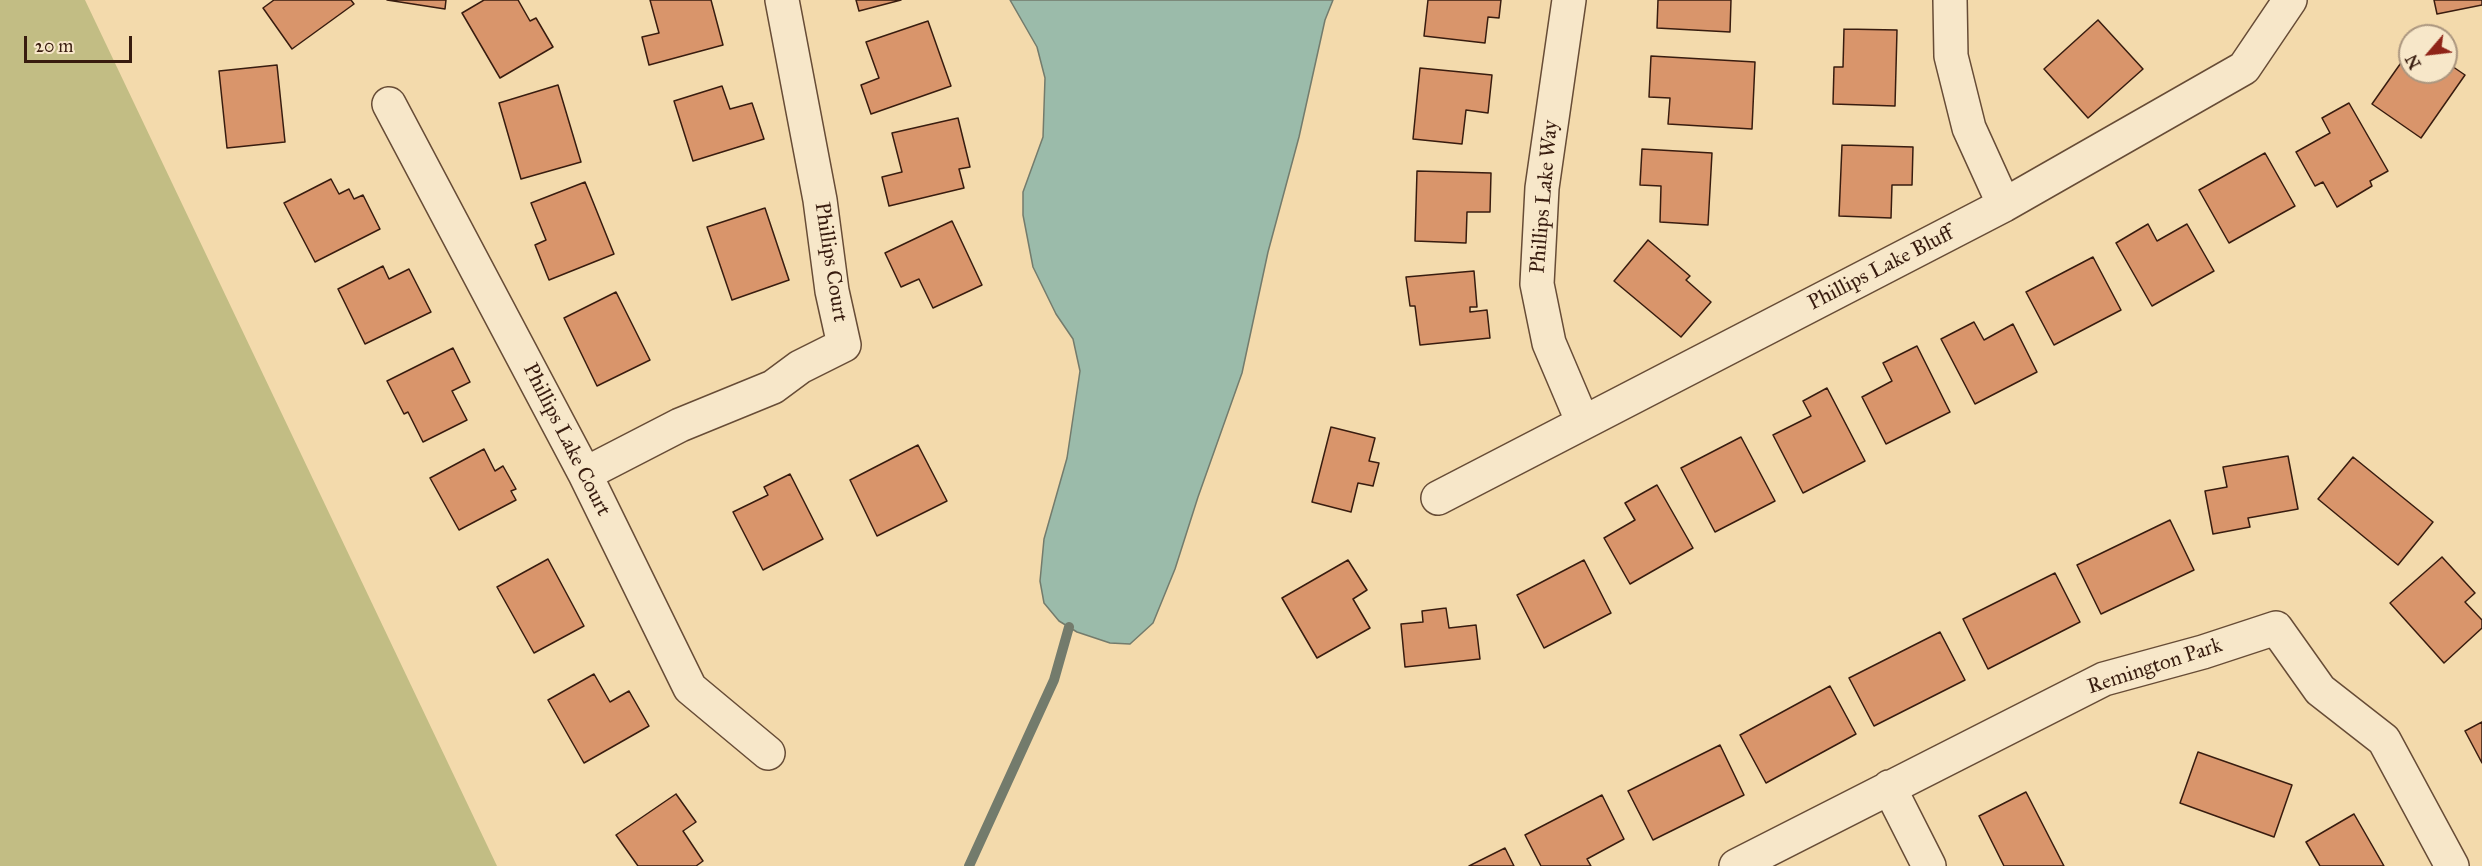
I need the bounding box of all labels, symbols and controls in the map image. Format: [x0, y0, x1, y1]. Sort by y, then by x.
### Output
scale bar [27, 24, 135, 62]
north arrow [2398, 24, 2458, 84]
text: 20 m [35, 35, 73, 57]
text: N [2402, 51, 2425, 72]
street label: Phillips Lake Way [1526, 119, 1564, 275]
street label: Phillips Court [808, 200, 852, 324]
street label: Phillips Lake Bluff [1804, 222, 1958, 316]
street label: Phillips Lake Court [517, 359, 615, 521]
street label: Remington Park [2085, 633, 2225, 701]

